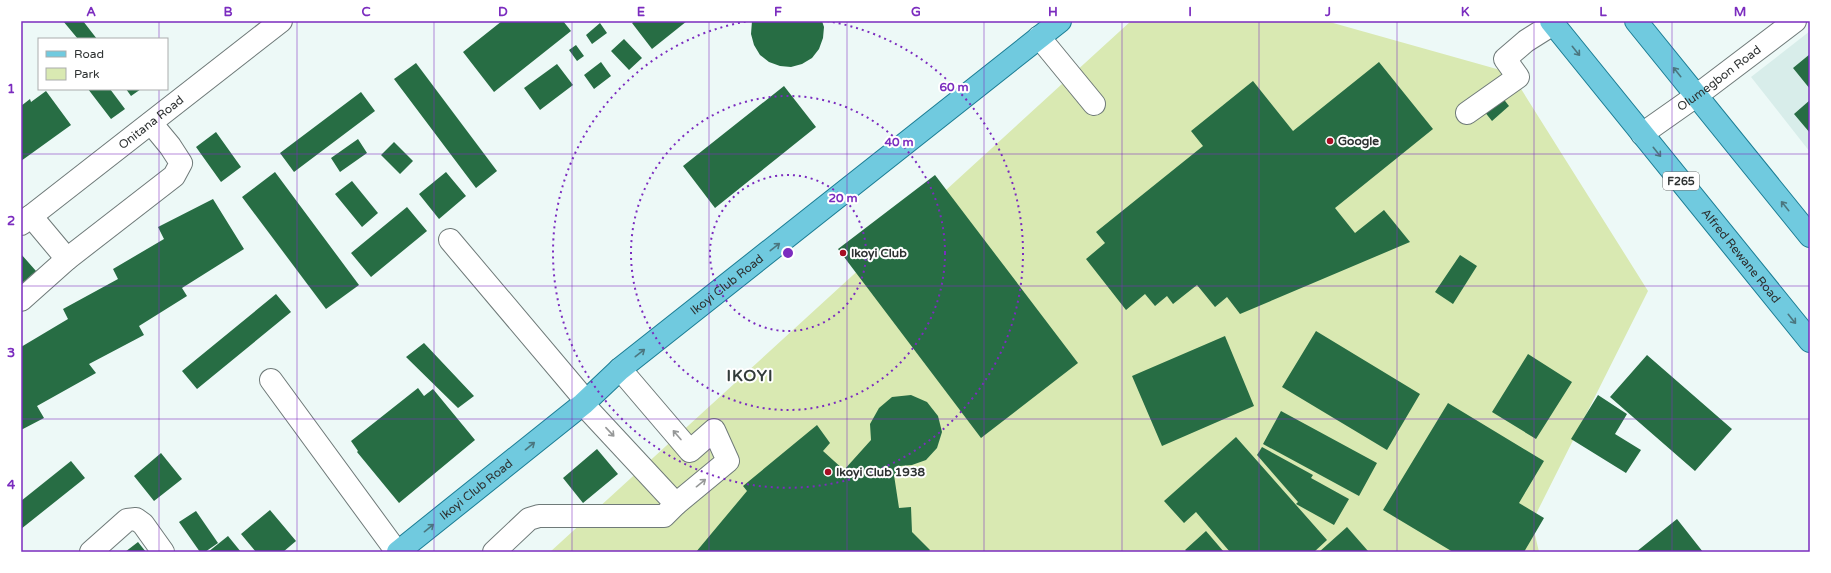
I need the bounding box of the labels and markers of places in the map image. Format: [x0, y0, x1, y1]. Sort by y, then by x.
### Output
place label: Google [1338, 134, 1379, 149]
marker: Google [1325, 136, 1335, 146]
centre of rings [781, 246, 795, 260]
place label: Ikoyi Club [851, 246, 907, 261]
marker: Ikoyi Club [838, 248, 848, 258]
place label: Ikoyi Club 1938 [836, 465, 925, 480]
marker: Ikoyi Club 1938 [823, 467, 833, 477]

